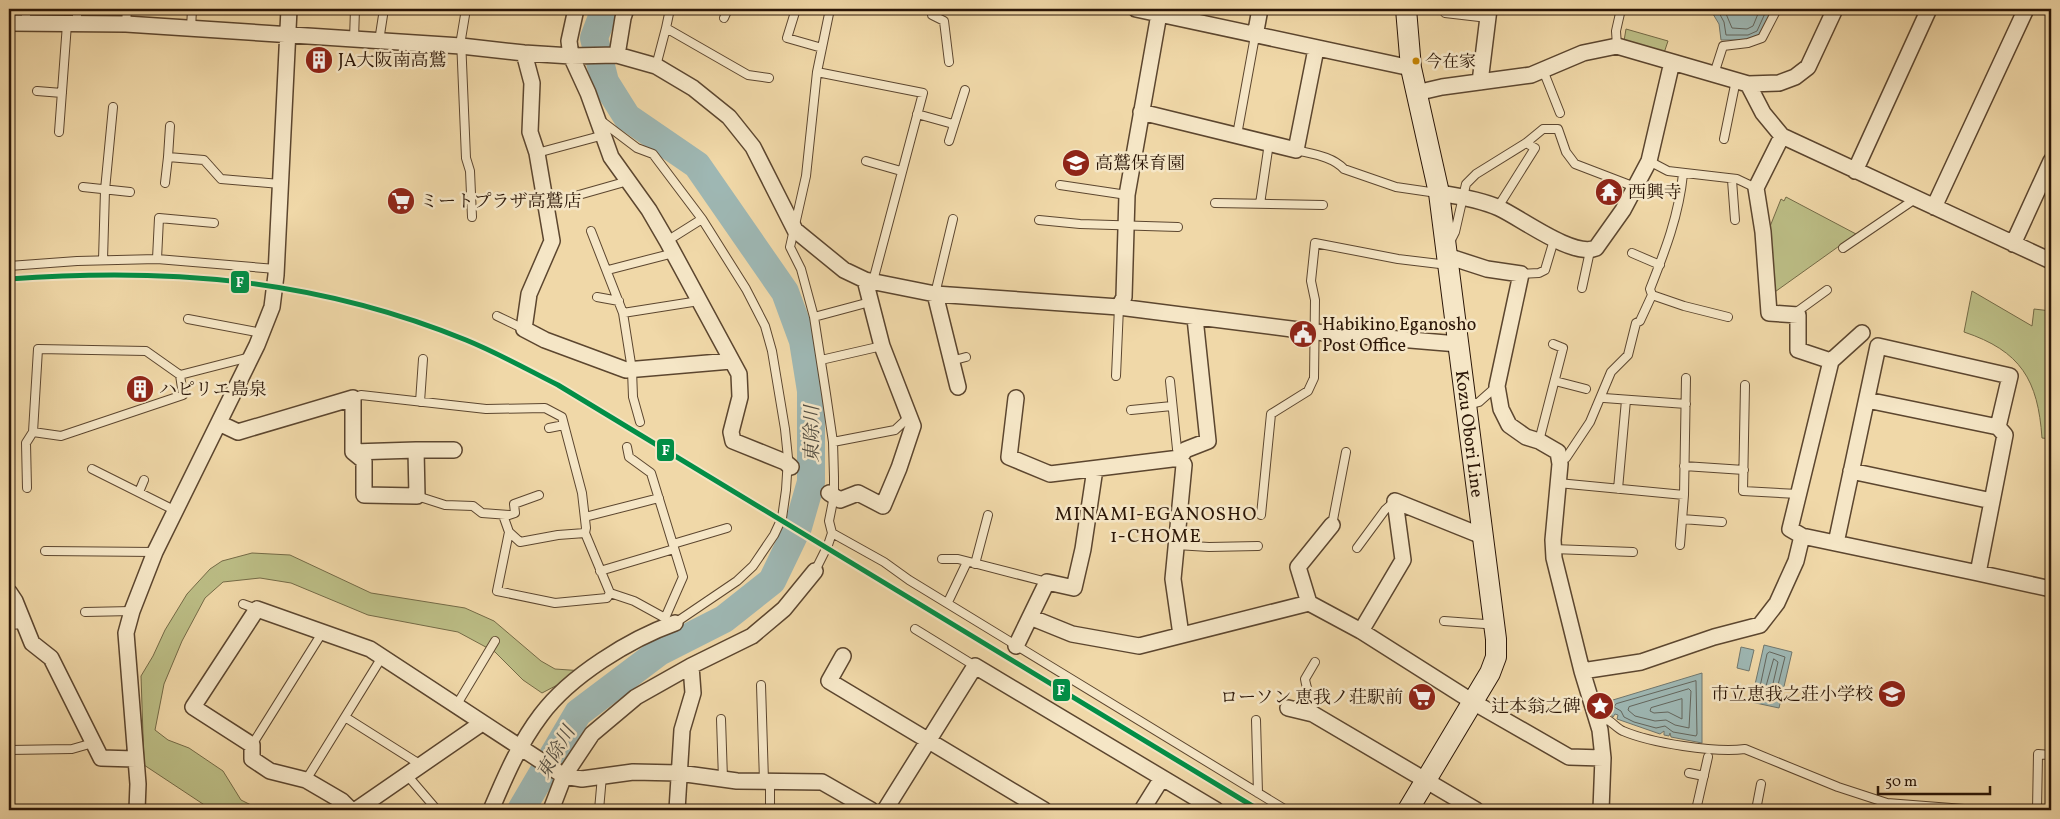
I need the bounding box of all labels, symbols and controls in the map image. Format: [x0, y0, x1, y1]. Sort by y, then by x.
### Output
building icon: JA大阪南高鷲 [304, 45, 334, 75]
place label: JA大阪南高鷲 [338, 49, 447, 74]
place label: 今在家 [1425, 51, 1476, 74]
marker: 今在家 [1411, 56, 1421, 66]
school or university icon: 高鷲保育園 [1061, 148, 1091, 178]
place label: 高鷲保育園 [1095, 152, 1185, 177]
temple icon: 西興寺 [1594, 177, 1624, 207]
place label: 西興寺 [1628, 181, 1682, 206]
supermarket icon: ミートプラザ高鷲店 [386, 186, 416, 216]
place label: ミートプラザ高鷲店 [420, 190, 581, 215]
line badge: F [230, 270, 250, 294]
text: F [236, 274, 244, 293]
place label: Habikino Eganosho Post Office [1322, 313, 1476, 359]
public building icon: Habikino Eganosho Post Office [1288, 319, 1318, 349]
street label: Kozu Obori Line [1448, 369, 1489, 499]
building icon: ハピリエ島泉 [125, 374, 155, 404]
place label: ハピリエ島泉 [159, 378, 267, 403]
water label: 東除川 [800, 404, 826, 463]
line badge: F [656, 438, 675, 462]
text: F [662, 442, 670, 461]
district label: MINAMI-EGANOSHO 1-CHOME [1055, 502, 1257, 550]
line badge: F [1052, 678, 1071, 702]
school or university icon: 市立恵我之荘小学校 [1877, 679, 1907, 709]
text: F [1057, 682, 1065, 701]
supermarket icon: ローソン 恵我ノ荘駅前 [1407, 682, 1437, 712]
place label: 市立恵我之荘小学校 [1711, 683, 1873, 708]
place label: ローソン 恵我ノ荘駅前 [1220, 686, 1403, 711]
place icon: 辻本翁之碑 [1585, 691, 1615, 721]
place label: 辻本翁之碑 [1491, 695, 1581, 720]
water label: 東除川 [531, 720, 583, 784]
scale bar [1878, 764, 1990, 796]
text: 50 m [1885, 772, 1917, 793]

